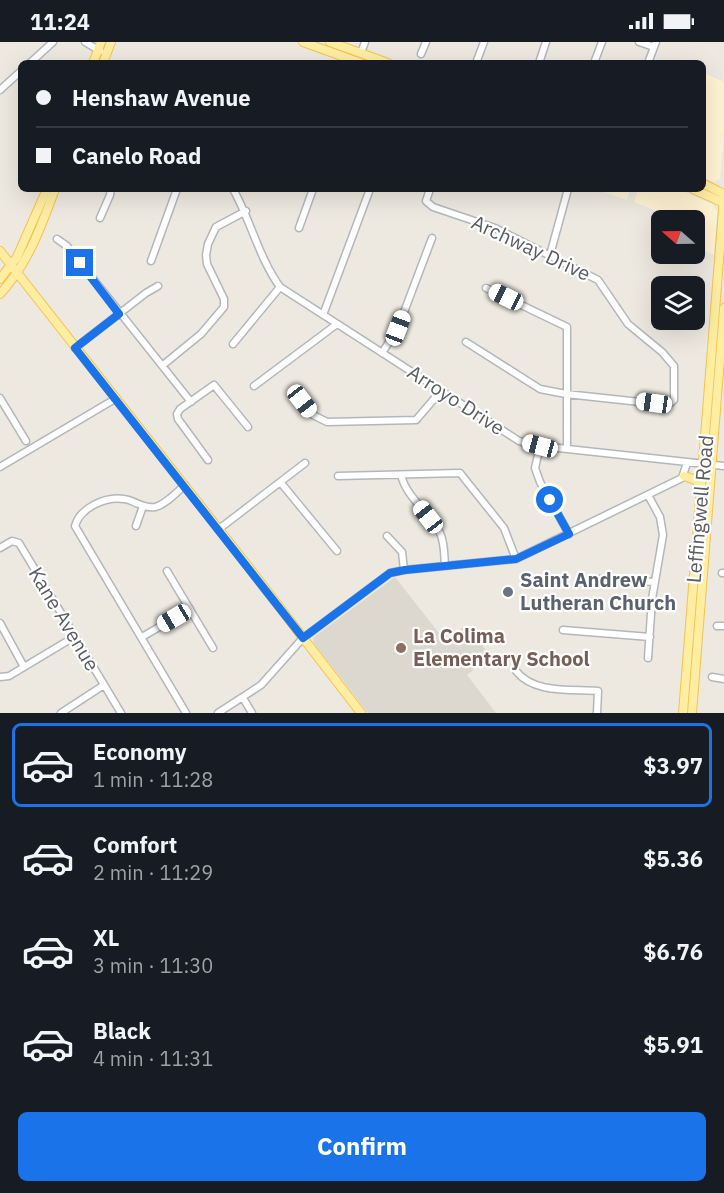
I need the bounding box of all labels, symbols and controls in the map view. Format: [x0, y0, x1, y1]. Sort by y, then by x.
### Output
text: 11:24 [30, 7, 90, 36]
text: Henshaw Avenue [72, 83, 251, 112]
text: Canelo Road [72, 141, 201, 170]
street label: Archway Drive [467, 208, 595, 287]
north arrow [651, 210, 705, 264]
map controls [651, 210, 705, 330]
route end [66, 249, 93, 276]
button: layers [651, 276, 705, 330]
car [486, 281, 526, 313]
car [383, 308, 413, 348]
street label: Arroyo Drive [402, 358, 510, 441]
car [284, 381, 320, 421]
car [635, 392, 673, 414]
car [520, 433, 560, 459]
street label: Leffingwell Road [680, 434, 719, 584]
route start [536, 486, 563, 513]
car [410, 497, 446, 537]
street label: Kane Avenue [23, 562, 106, 676]
place label: Saint Andrew Lutheran Church [520, 566, 676, 616]
marker: Saint Andrew Lutheran Church [501, 585, 515, 599]
car [154, 601, 194, 635]
place label: La Colima Elementary School [413, 622, 590, 672]
marker: La Colima Elementary School [394, 641, 408, 655]
text: Economy [93, 737, 187, 766]
icon: car [21, 738, 75, 792]
text: $3.97 [643, 751, 703, 780]
text: 1 min · 11:28 [93, 766, 213, 793]
text: Comfort [93, 830, 177, 859]
icon: car [21, 831, 75, 885]
text: $5.36 [643, 844, 703, 873]
text: 2 min · 11:29 [93, 859, 213, 886]
text: XL [93, 923, 119, 952]
icon: car [21, 924, 75, 978]
text: $6.76 [643, 937, 703, 966]
text: 3 min · 11:30 [93, 952, 213, 979]
text: Black [93, 1016, 151, 1045]
icon: car [21, 1017, 75, 1071]
text: $5.91 [643, 1030, 703, 1059]
text: 4 min · 11:31 [93, 1045, 213, 1072]
button: Confirm [18, 1112, 706, 1181]

